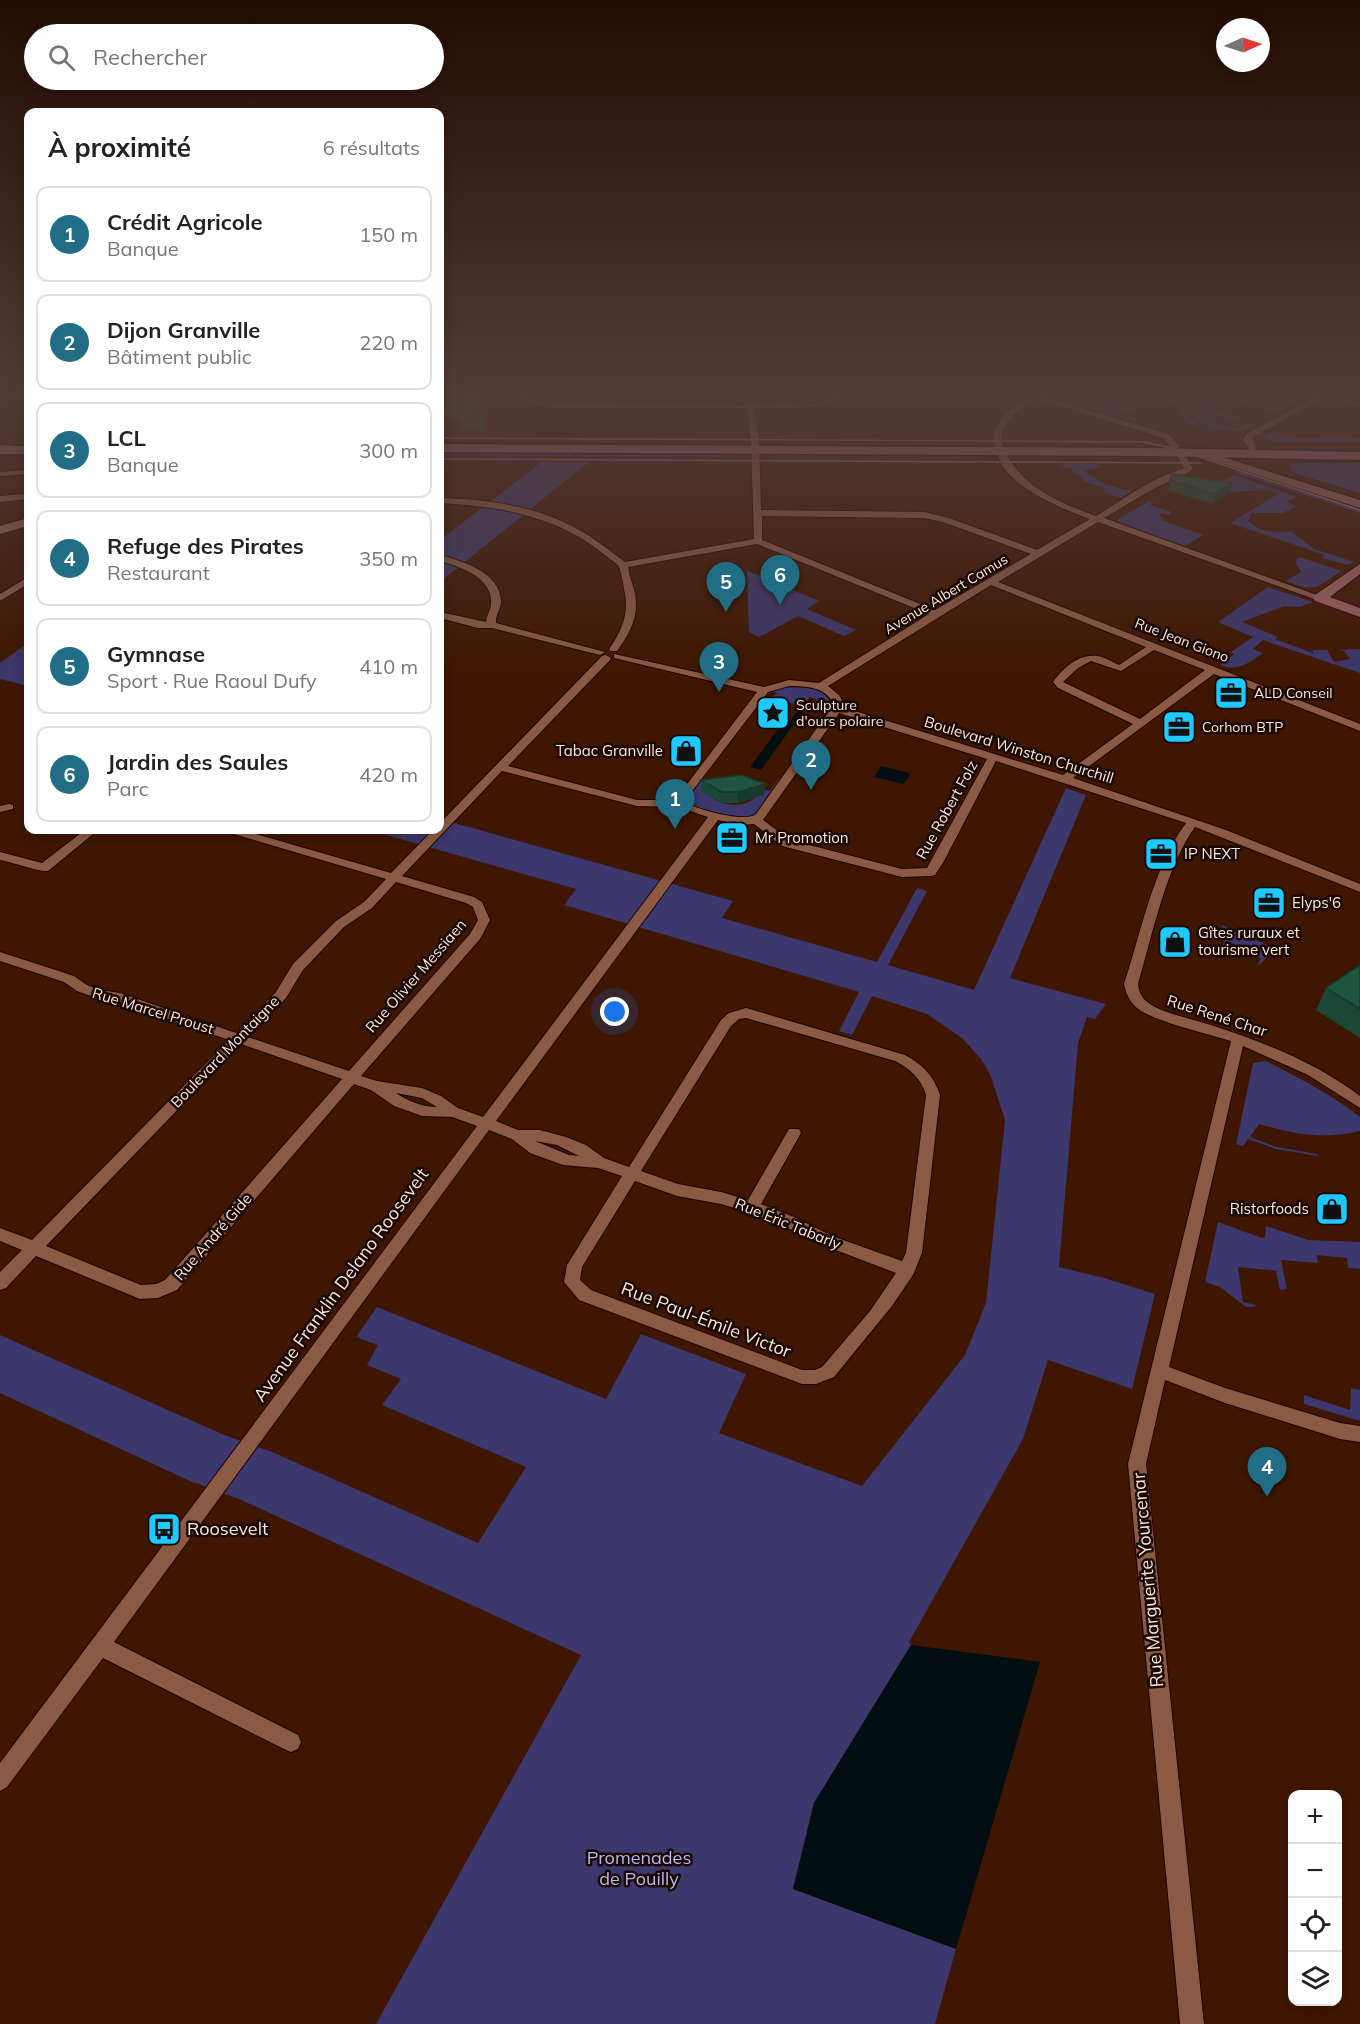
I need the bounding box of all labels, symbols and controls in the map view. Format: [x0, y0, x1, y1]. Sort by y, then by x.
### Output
north arrow [1216, 18, 1270, 72]
search box [24, 24, 444, 90]
icon: search [45, 41, 78, 74]
text: Rechercher [93, 43, 207, 71]
text: À proximité [48, 131, 191, 164]
text: 6 résultats [323, 135, 420, 160]
text: Crédit Agricole [107, 208, 263, 236]
text: 1 [64, 222, 76, 247]
text: 150 m [359, 222, 418, 247]
text: Banque [107, 236, 179, 261]
text: Dijon Granville [107, 316, 260, 344]
text: 2 [64, 330, 76, 355]
text: 220 m [359, 330, 418, 355]
text: Bâtiment public [107, 344, 252, 369]
text: LCL [107, 424, 146, 452]
text: 3 [64, 438, 76, 463]
text: 300 m [359, 438, 418, 463]
text: Banque [107, 452, 179, 477]
text: Refuge des Pirates [107, 532, 304, 560]
text: 4 [64, 546, 76, 571]
text: 350 m [359, 546, 418, 571]
street label: Avenue Albert Camus [881, 550, 1011, 638]
pin: 6 [760, 556, 800, 605]
text: Restaurant [107, 560, 210, 585]
pin: 5 [706, 562, 746, 612]
street label: Rue Jean Giono [1132, 614, 1232, 666]
text: Gymnase [107, 640, 205, 668]
pin: 3 [700, 642, 738, 692]
text: 5 [64, 654, 76, 679]
text: 410 m [359, 654, 418, 679]
text: Sport · Rue Raoul Dufy [107, 668, 317, 693]
office icon: ALD Conseil [1213, 675, 1249, 711]
place label: ALD Conseil [1254, 684, 1333, 702]
place icon: Sculpture d'ours polaire [755, 695, 791, 731]
place label: Sculpture d'ours polaire [796, 696, 883, 730]
office icon: Corhom BTP [1161, 709, 1197, 745]
street label: Boulevard Winston Churchill [922, 712, 1116, 787]
place label: Corhom BTP [1202, 718, 1283, 736]
shop icon: Tabac Granville [668, 733, 704, 769]
pin: 2 [792, 740, 830, 790]
place label: Tabac Granville [556, 741, 663, 760]
text: Jardin des Saules [107, 748, 288, 776]
street label: Rue Robert Folz [912, 757, 982, 863]
text: 6 [64, 762, 76, 787]
text: 420 m [359, 762, 418, 787]
text: Parc [107, 776, 149, 801]
pin: 1 [656, 780, 694, 829]
office icon: Mr Promotion [714, 820, 750, 856]
place label: Mr Promotion [755, 828, 849, 847]
office icon: IP NEXT [1143, 836, 1179, 872]
place label: IP NEXT [1184, 844, 1240, 863]
office icon: Elyps'6 [1251, 885, 1287, 921]
place label: Elyps'6 [1292, 893, 1341, 912]
street label: Rue Olivier Messiaen [361, 915, 470, 1036]
place label: Gîtes ruraux et tourisme vert [1198, 923, 1300, 959]
shop icon: Gîtes ruraux et tourisme vert [1157, 924, 1193, 960]
street label: Rue Marcel Proust [90, 983, 216, 1038]
street label: Rue René Char [1165, 990, 1270, 1041]
street label: Boulevard Montaigne [166, 992, 283, 1112]
your location [600, 997, 629, 1026]
street label: Avenue Franklin Delano Roosevelt [248, 1163, 433, 1406]
street label: Rue André Gide [170, 1189, 256, 1284]
shop icon: Ristorfoods [1314, 1191, 1350, 1227]
street label: Rue Éric Tabarly [733, 1194, 844, 1253]
place label: Ristorfoods [1230, 1199, 1309, 1218]
street label: Rue Paul-Émile Victor [618, 1277, 795, 1363]
pin: 4 [1248, 1448, 1286, 1497]
street label: Rue Marguerite Yourcenar [1127, 1471, 1168, 1688]
bus stop icon: Roosevelt [146, 1511, 182, 1547]
place label: Roosevelt [187, 1517, 268, 1540]
map controls [1288, 1790, 1342, 2006]
button: + [1288, 1790, 1342, 1844]
button: − [1288, 1844, 1342, 1898]
park label: Promenades de Pouilly [587, 1846, 691, 1890]
button: locate [1288, 1898, 1342, 1952]
button: layers [1288, 1952, 1342, 2006]

